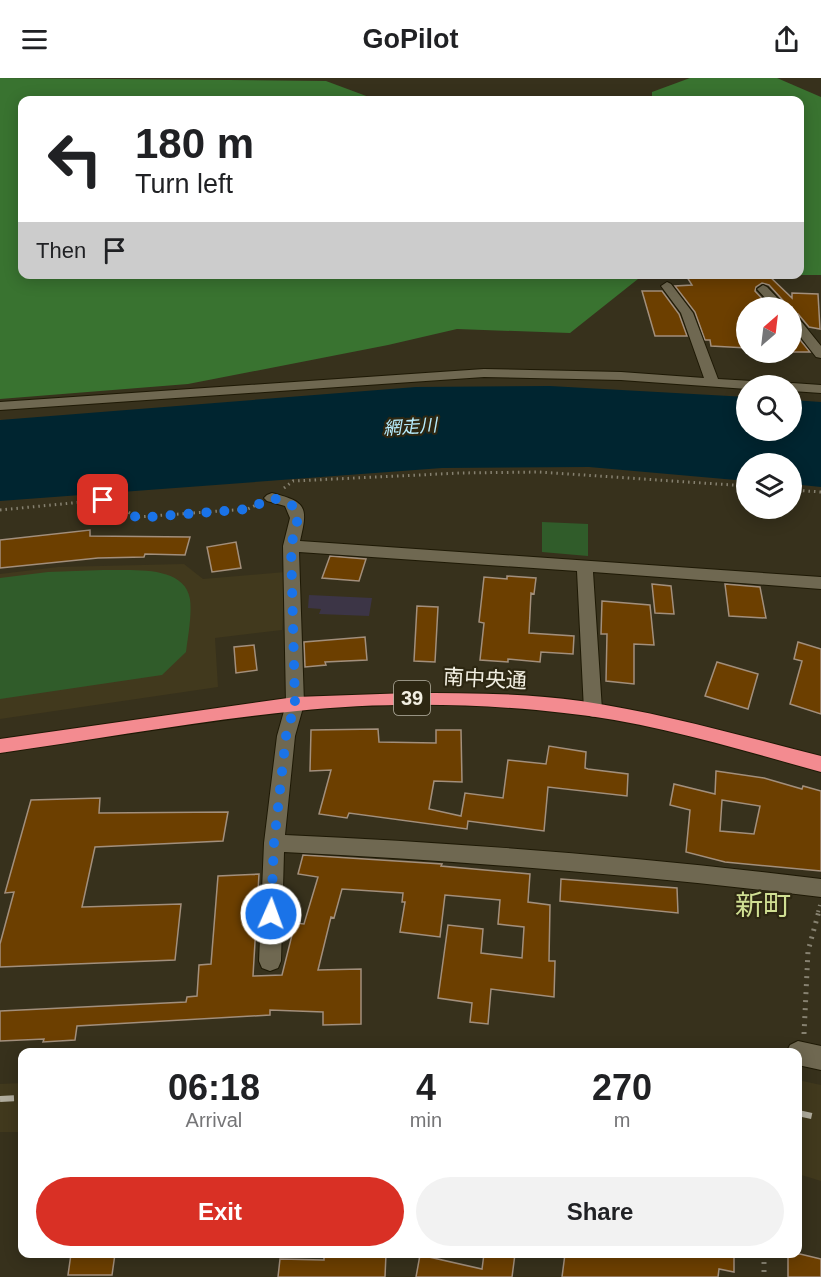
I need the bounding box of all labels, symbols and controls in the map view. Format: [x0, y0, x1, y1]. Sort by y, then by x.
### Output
icon: menu [18, 23, 51, 56]
icon: share [770, 23, 803, 56]
text: GoPilot [363, 24, 459, 54]
icon: left [36, 120, 114, 198]
text: 180 m [135, 120, 254, 167]
text: Turn left [135, 169, 233, 199]
icon: arrive [98, 234, 131, 267]
text: Then [36, 238, 86, 263]
north arrow [736, 297, 802, 363]
map controls [736, 297, 802, 519]
button: search [736, 375, 802, 441]
water label: 網走川 [382, 415, 440, 439]
button: layers [736, 453, 802, 519]
pin [77, 474, 128, 525]
icon: arrive [86, 483, 119, 516]
street label: 南中央通 [442, 665, 528, 692]
road number: 39 [394, 681, 430, 715]
position arrow [239, 882, 303, 946]
district label: 新町 [735, 890, 791, 921]
text: 06:18 [168, 1067, 260, 1108]
text: 4 [416, 1067, 436, 1108]
text: 270 [592, 1067, 652, 1108]
text: Arrival [186, 1109, 242, 1131]
text: min [410, 1109, 442, 1131]
text: m [614, 1109, 630, 1131]
button: Exit [36, 1177, 404, 1246]
button: Share [416, 1177, 784, 1246]

